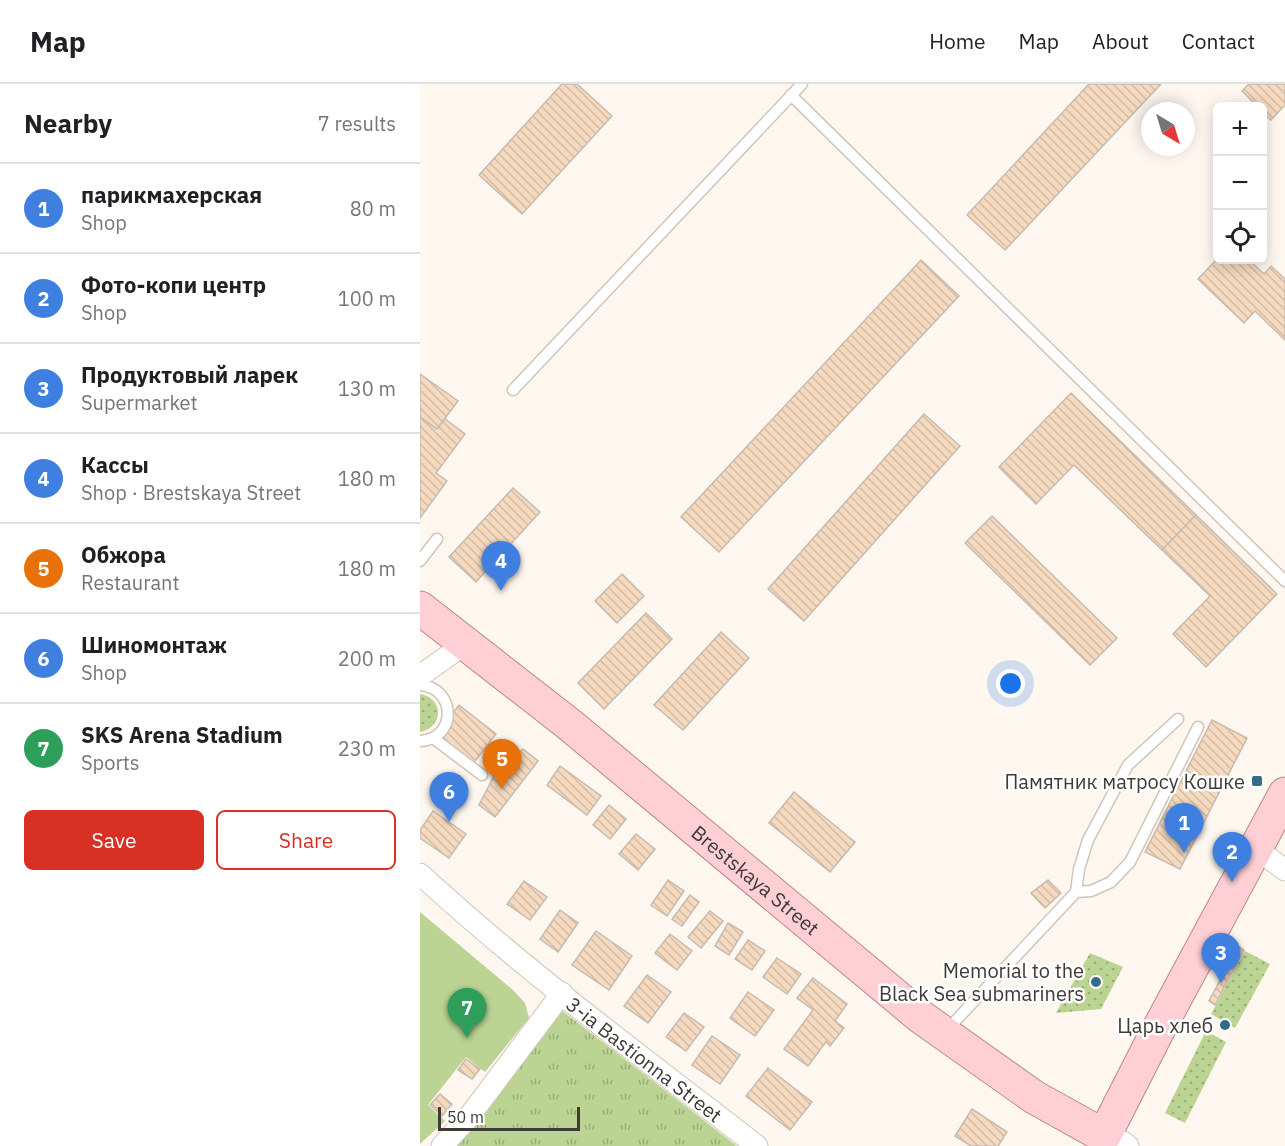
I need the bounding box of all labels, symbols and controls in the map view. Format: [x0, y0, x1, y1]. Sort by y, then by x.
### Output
text: Map [30, 23, 86, 60]
text: Home [929, 27, 986, 55]
text: Map [1019, 27, 1059, 55]
text: About [1092, 27, 1149, 55]
text: Contact [1182, 27, 1255, 55]
north arrow [1141, 102, 1195, 156]
map controls [1213, 102, 1267, 264]
button: + [1213, 102, 1267, 156]
text: Nearby [24, 106, 112, 140]
text: 7 results [318, 110, 396, 137]
button: − [1213, 156, 1267, 210]
text: парикмахерская [81, 180, 262, 209]
text: 1 [38, 195, 50, 222]
text: 80 m [350, 195, 396, 222]
text: Shop [81, 209, 127, 236]
button: locate [1213, 210, 1267, 264]
text: Фото-копи центр [81, 270, 266, 299]
text: 2 [38, 285, 50, 312]
text: 100 m [338, 285, 396, 312]
text: Shop [81, 299, 127, 326]
text: Продуктовый ларек [81, 360, 298, 389]
text: 3 [38, 375, 50, 402]
text: 130 m [338, 375, 396, 402]
text: Supermarket [81, 389, 198, 416]
text: Кассы [81, 450, 149, 479]
text: 4 [38, 465, 50, 492]
text: 180 m [338, 465, 396, 492]
text: Shop · Brestskaya Street [81, 479, 301, 506]
text: Обжора [81, 540, 166, 569]
pin: 4 [482, 542, 520, 591]
text: 5 [38, 555, 50, 582]
text: 180 m [338, 555, 396, 582]
text: Restaurant [81, 569, 179, 596]
text: Шиномонтаж [81, 630, 227, 659]
text: 6 [38, 645, 50, 672]
text: 200 m [338, 645, 396, 672]
text: Shop [81, 659, 127, 686]
your location [996, 669, 1025, 698]
text: SKS Arena Stadium [81, 720, 283, 749]
text: 7 [38, 735, 50, 762]
text: 230 m [338, 735, 396, 762]
pin: 5 [482, 740, 521, 789]
text: Sports [81, 749, 140, 776]
place label: Памятник матросу Кошке [1004, 768, 1245, 795]
pin: 6 [429, 772, 468, 822]
marker: Памятник матросу Кошке [1250, 774, 1264, 788]
pin: 1 [1164, 804, 1203, 853]
button: Save [24, 810, 204, 870]
button: Share [216, 810, 396, 870]
street label: Brestskaya Street [686, 818, 826, 941]
pin: 2 [1212, 832, 1252, 882]
pin: 3 [1202, 934, 1240, 983]
place label: Memorial to the Black Sea submariners [879, 957, 1084, 1007]
marker: Memorial to the Black Sea submariners [1089, 975, 1103, 989]
pin: 7 [448, 988, 486, 1038]
street label: 3-ia Bastionna Street [561, 990, 728, 1128]
place label: Царь хлеб [1117, 1012, 1213, 1039]
marker: Царь хлеб [1218, 1018, 1232, 1032]
scale bar [438, 1104, 580, 1132]
text: 50 m [447, 1107, 484, 1127]

